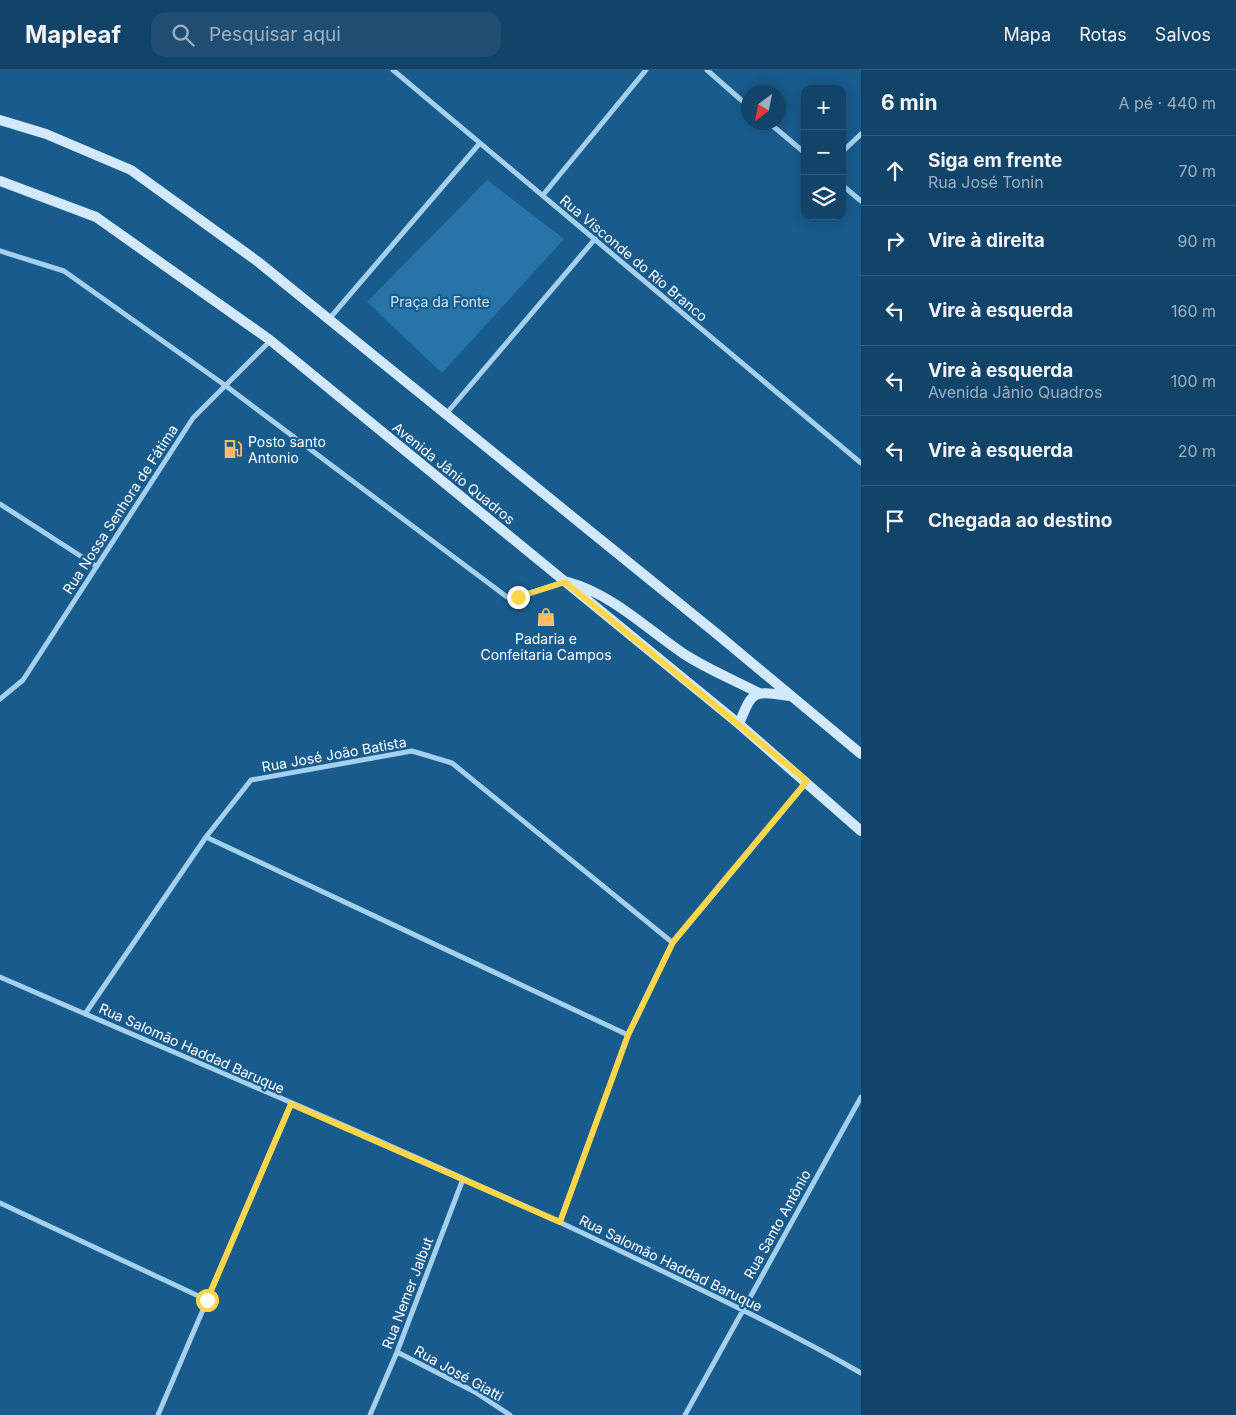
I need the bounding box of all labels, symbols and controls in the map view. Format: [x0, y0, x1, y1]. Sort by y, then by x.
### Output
search box [151, 12, 501, 57]
text: Mapleaf [25, 20, 121, 49]
icon: search [169, 21, 197, 49]
text: Pesquisar aqui [209, 23, 341, 46]
text: Mapa [1003, 24, 1051, 45]
text: Rotas [1079, 24, 1127, 45]
text: Salvos [1155, 24, 1211, 45]
north arrow [741, 85, 786, 130]
map controls [801, 85, 846, 220]
button: + [801, 85, 846, 130]
text: 6 min [881, 90, 938, 115]
text: A pé · 440 m [1118, 93, 1216, 113]
button: − [801, 130, 846, 175]
text: Siga em frente [928, 149, 1062, 172]
icon: ahead [881, 157, 909, 185]
text: 70 m [1179, 161, 1216, 181]
text: Rua José Tonin [928, 172, 1044, 192]
button: layers [801, 175, 846, 220]
street label: Rua Visconde do Rio Branco [557, 191, 711, 325]
icon: right [881, 227, 909, 255]
text: Vire à direita [928, 229, 1045, 252]
text: 90 m [1177, 231, 1216, 251]
park label: Praça da Fonte [390, 293, 490, 310]
icon: left [881, 297, 909, 325]
text: Vire à esquerda [928, 299, 1073, 322]
text: 160 m [1171, 301, 1216, 321]
text: Vire à esquerda [928, 359, 1073, 382]
icon: left [881, 367, 909, 395]
text: 100 m [1171, 371, 1216, 391]
text: Avenida Jânio Quadros [928, 382, 1102, 402]
street label: Avenida Jânio Quadros [389, 418, 519, 528]
street label: Rua Nossa Senhora de Fátima [59, 421, 181, 597]
place label: Posto santo Antonio [248, 433, 326, 466]
icon: left [881, 437, 909, 465]
fuel station icon: Posto santo Antonio [222, 438, 244, 460]
text: Vire à esquerda [928, 439, 1073, 462]
text: 20 m [1178, 441, 1216, 461]
icon: arrive [881, 507, 909, 535]
text: Chegada ao destino [928, 509, 1112, 532]
route end [507, 586, 530, 609]
shop icon: Padaria e Confeitaria Campos [535, 606, 557, 628]
place label: Padaria e Confeitaria Campos [480, 630, 612, 663]
street label: Rua José João Batista [260, 733, 408, 775]
street label: Rua Salomão Haddad Baruque [96, 999, 288, 1097]
street label: Rua Santo Antônio [740, 1167, 814, 1281]
street label: Rua Salomão Haddad Baruque [577, 1211, 765, 1315]
street label: Rua Nemer Jalbut [378, 1234, 436, 1351]
route start [196, 1289, 219, 1312]
street label: Rua José Giatti [412, 1342, 506, 1404]

